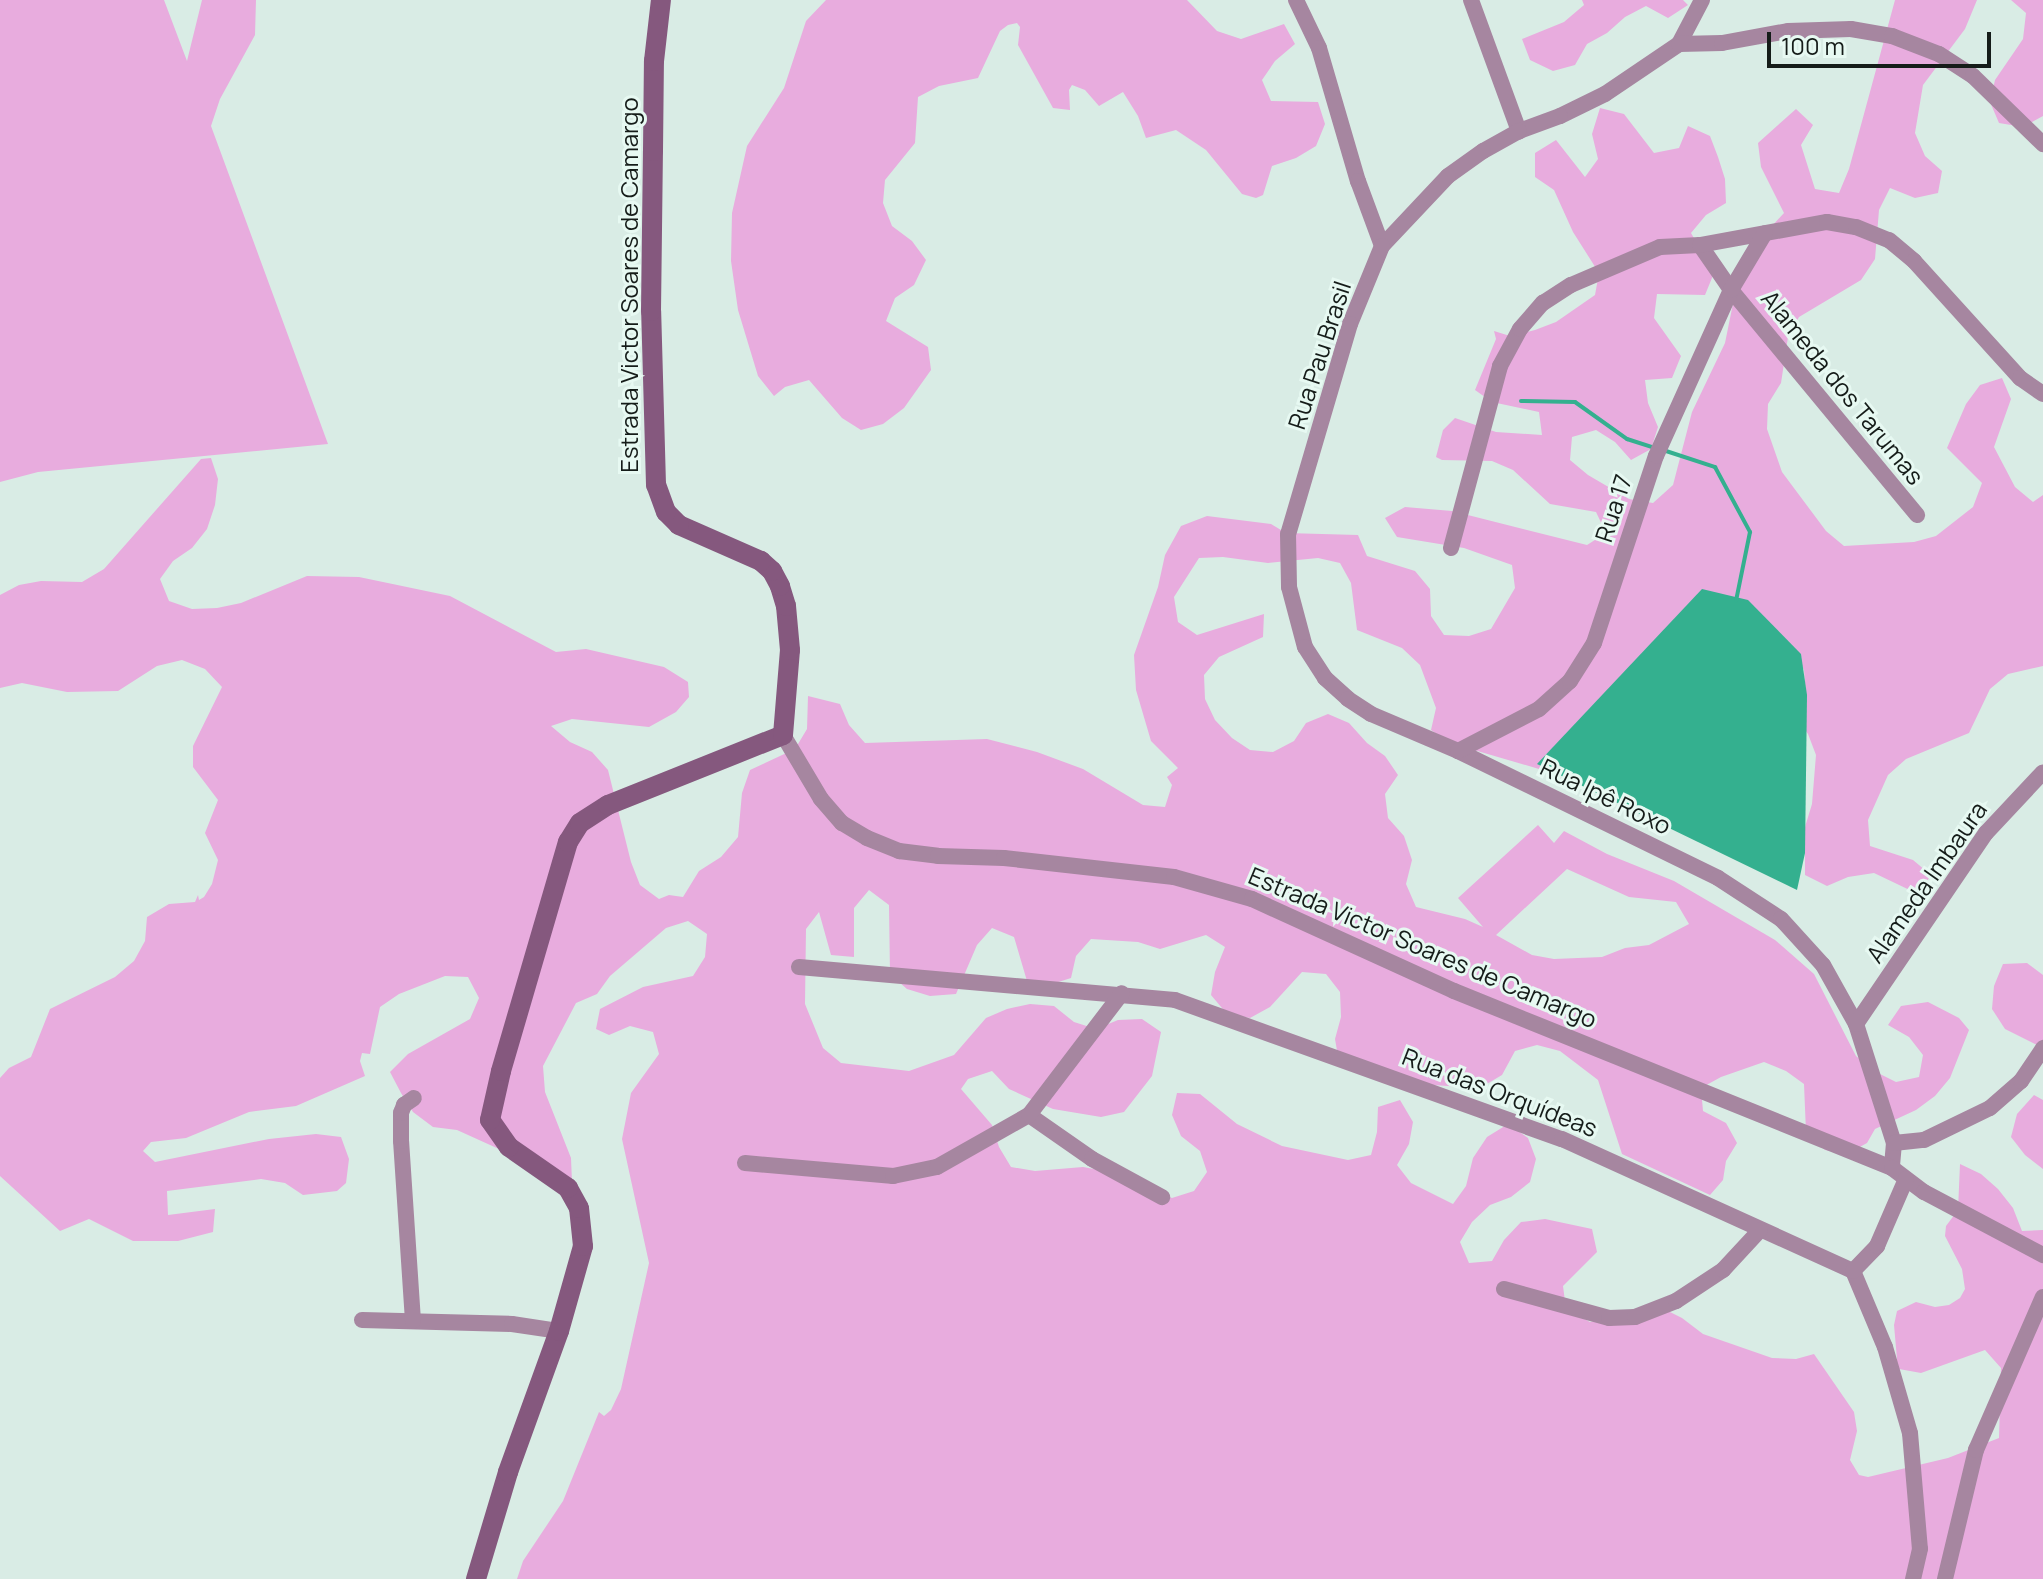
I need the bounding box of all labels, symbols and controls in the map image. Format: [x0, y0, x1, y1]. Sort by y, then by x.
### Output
scale bar [1771, 16, 1995, 66]
text: 100 m [1781, 29, 1845, 62]
street label: Estrada Victor Soares de Camargo [615, 97, 643, 473]
street label: Rua Pau Brasil [1282, 277, 1356, 433]
street label: Alameda dos Tarumas [1756, 284, 1930, 490]
street label: Rua 17 [1589, 471, 1637, 545]
street label: Rua Ipê Roxo [1536, 752, 1676, 840]
street label: Alameda Imbaura [1860, 796, 1992, 968]
street label: Estrada Victor Soares de Camargo [1245, 860, 1601, 1034]
street label: Rua das Orquídeas [1398, 1042, 1602, 1142]

